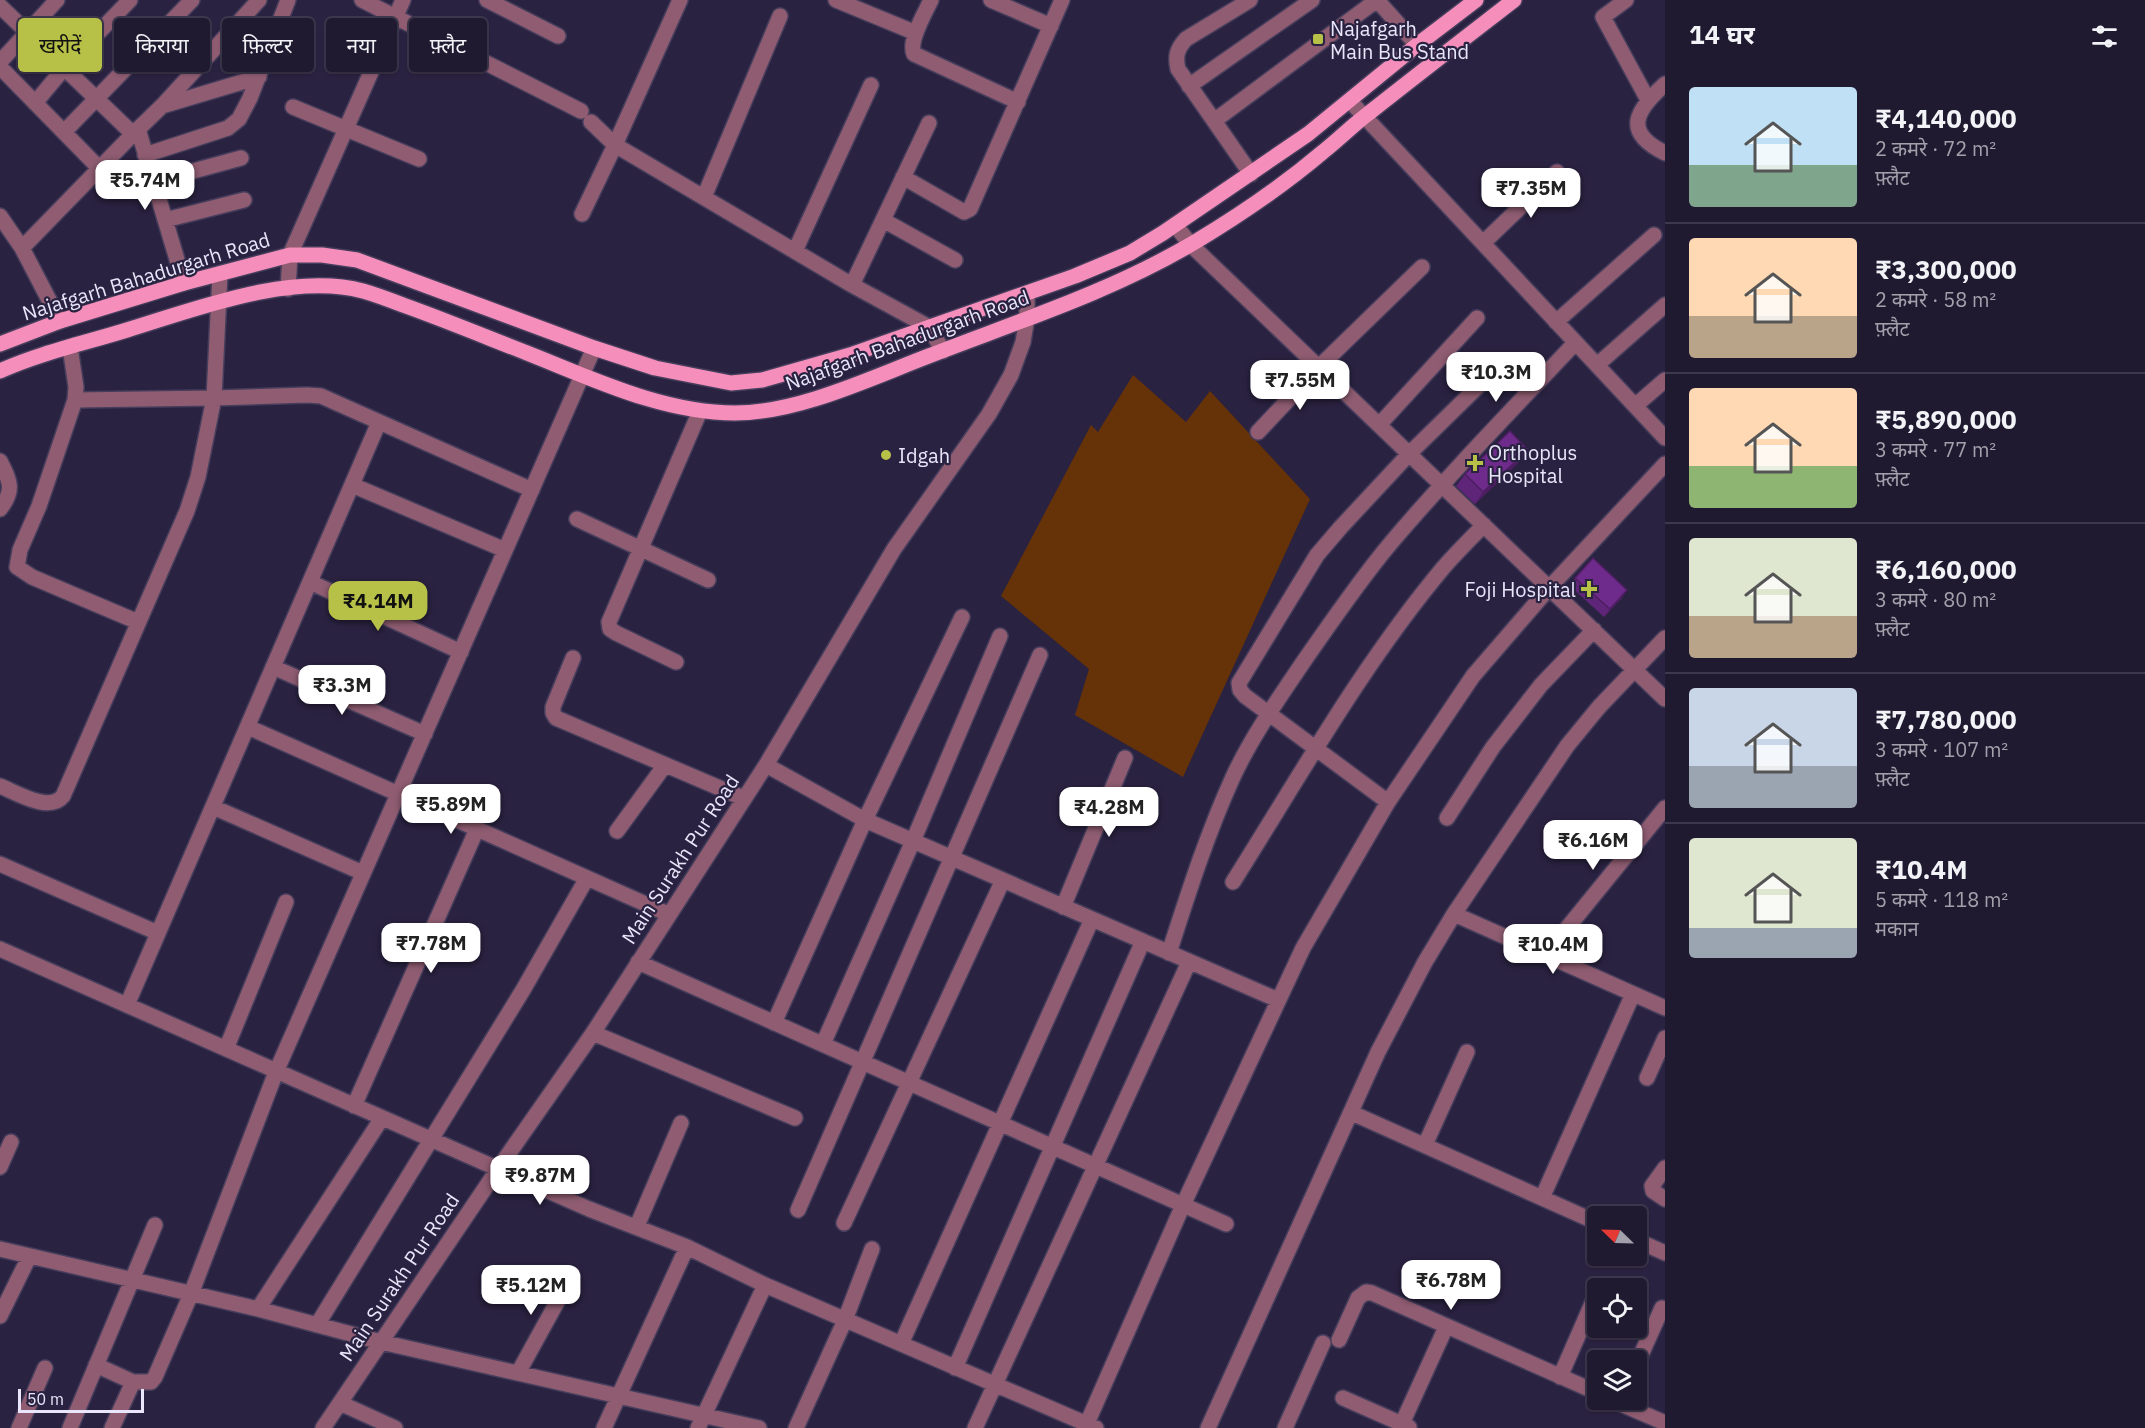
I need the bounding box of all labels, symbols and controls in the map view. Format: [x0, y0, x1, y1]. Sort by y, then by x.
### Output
place label: Najafgarh Main Bus Stand [1330, 15, 1469, 65]
text: 14 घर [1689, 17, 1755, 51]
chip: खरीदें [18, 18, 102, 72]
chip: किराया [114, 18, 210, 72]
chip: फ़िल्टर [222, 18, 314, 72]
chip: नया [326, 18, 397, 72]
chip: फ़्लैट [409, 18, 487, 72]
icon: filters [2088, 20, 2121, 53]
marker: Najafgarh Main Bus Stand [1311, 32, 1325, 46]
text: ₹4,140,000 [1875, 101, 2017, 135]
icon: home [1737, 111, 1809, 183]
text: 2 कमरे · 72 m² [1875, 135, 1996, 162]
pin: ₹5.74M [96, 160, 194, 211]
text: फ़्लैट [1875, 164, 1910, 191]
text: ₹5.74M [109, 166, 181, 193]
pin: ₹7.35M [1482, 168, 1580, 219]
text: ₹7.35M [1495, 174, 1567, 201]
street label: Najafgarh Bahadurgarh Road [19, 225, 273, 327]
text: ₹3,300,000 [1875, 252, 2017, 286]
icon: home [1737, 262, 1809, 334]
street label: Najafgarh Bahadurgarh Road [781, 283, 1033, 397]
text: 2 कमरे · 58 m² [1875, 286, 1996, 313]
text: फ़्लैट [1875, 315, 1910, 342]
pin: ₹10.3M [1447, 352, 1545, 403]
text: ₹10.3M [1460, 358, 1532, 385]
pin: ₹7.55M [1251, 360, 1349, 411]
text: ₹7.55M [1264, 366, 1336, 393]
text: ₹5,890,000 [1875, 402, 2017, 436]
icon: home [1737, 412, 1809, 484]
text: 3 कमरे · 77 m² [1875, 436, 1996, 463]
place label: Orthoplus Hospital [1488, 439, 1577, 489]
place label: Idgah [898, 442, 950, 469]
marker: Idgah [879, 448, 893, 462]
marker: Orthoplus Hospital [1466, 454, 1484, 472]
text: फ़्लैट [1875, 465, 1910, 492]
text: ₹6,160,000 [1875, 552, 2017, 586]
icon: home [1737, 562, 1809, 634]
place label: Foji Hospital [1465, 576, 1576, 603]
marker: Foji Hospital [1580, 580, 1598, 598]
pin: ₹4.14M [329, 581, 427, 632]
text: 3 कमरे · 80 m² [1875, 586, 1996, 613]
text: ₹4.14M [342, 587, 414, 614]
text: फ़्लैट [1875, 615, 1910, 642]
pin: ₹3.3M [300, 665, 384, 716]
text: ₹3.3M [312, 671, 372, 698]
text: ₹7,780,000 [1875, 702, 2017, 736]
icon: home [1737, 712, 1809, 784]
text: 3 कमरे · 107 m² [1875, 736, 2008, 763]
text: फ़्लैट [1875, 765, 1910, 792]
street label: Main Surakh Pur Road [615, 769, 745, 949]
pin: ₹5.89M [402, 784, 500, 835]
pin: ₹4.28M [1060, 787, 1158, 838]
text: ₹5.89M [415, 790, 487, 817]
text: ₹4.28M [1073, 793, 1145, 820]
pin: ₹6.16M [1544, 820, 1642, 871]
text: ₹6.16M [1557, 826, 1629, 853]
text: ₹10.4M [1875, 852, 1968, 886]
icon: home [1737, 862, 1809, 934]
text: 5 कमरे · 118 m² [1875, 886, 2008, 913]
text: मकान [1875, 915, 1919, 942]
pin: ₹7.78M [382, 923, 480, 974]
pin: ₹10.4M [1504, 924, 1602, 975]
text: ₹7.78M [395, 929, 467, 956]
text: ₹10.4M [1517, 930, 1589, 957]
pin: ₹9.87M [491, 1155, 589, 1206]
text: ₹9.87M [504, 1161, 576, 1188]
street label: Main Surakh Pur Road [333, 1188, 465, 1366]
north arrow [1587, 1206, 1647, 1266]
map controls [1587, 1206, 1647, 1410]
pin: ₹6.78M [1402, 1260, 1500, 1311]
pin: ₹5.12M [482, 1265, 580, 1316]
text: ₹6.78M [1415, 1266, 1487, 1293]
text: ₹5.12M [495, 1271, 567, 1298]
button: locate [1587, 1278, 1647, 1338]
button: layers [1587, 1350, 1647, 1410]
scale bar [18, 1386, 144, 1414]
text: 50 m [27, 1389, 64, 1409]

